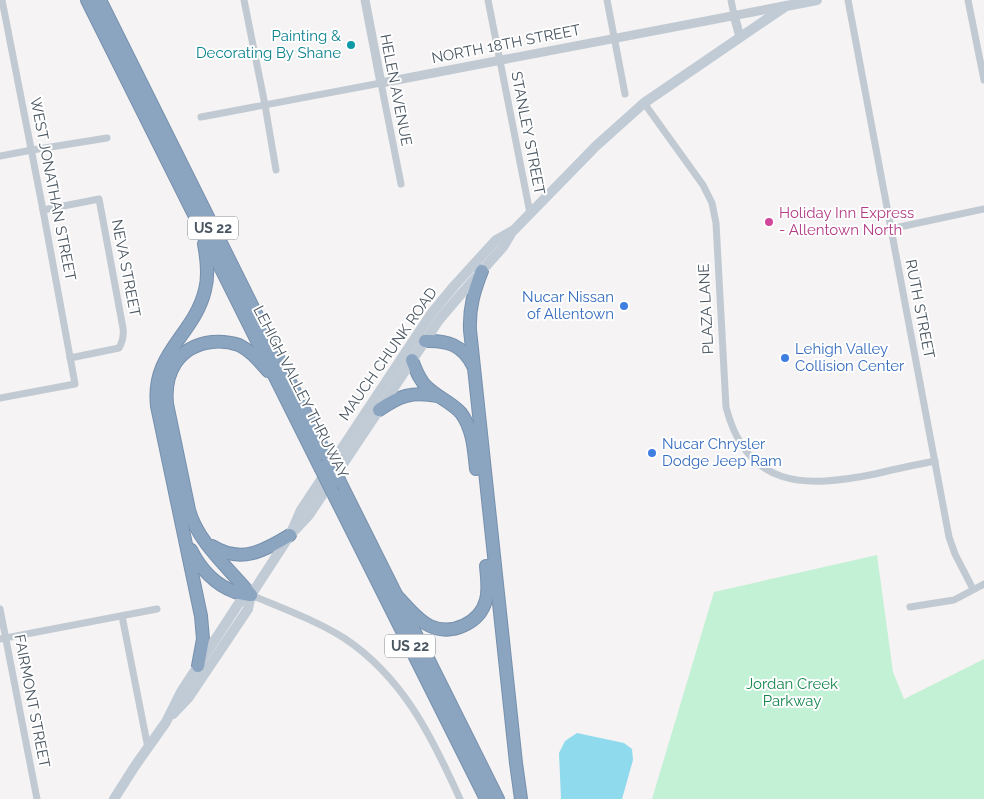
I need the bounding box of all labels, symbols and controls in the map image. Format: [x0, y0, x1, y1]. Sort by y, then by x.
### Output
street label: NORTH 18TH STREET [430, 21, 582, 67]
place label: Painting & Decorating By Shane [196, 27, 341, 62]
street label: HELEN AVENUE [376, 32, 416, 148]
marker: Painting & Decorating By Shane [345, 39, 357, 51]
street label: STANLEY STREET [507, 70, 549, 196]
street label: WEST JONATHAN STREET [26, 96, 80, 282]
place label: Holiday Inn Express - Allentown North [779, 204, 914, 239]
marker: Holiday Inn Express - Allentown North [763, 216, 775, 228]
road number: US 22 [188, 217, 238, 240]
street label: NEVA STREET [108, 218, 144, 318]
street label: RUTH STREET [902, 258, 938, 360]
street label: PLAZA LANE [695, 263, 717, 355]
street label: MAUCH CHUNK ROAD [335, 284, 441, 424]
place label: Nucar Nissan of Allentown [522, 288, 614, 323]
marker: Nucar Nissan of Allentown [618, 300, 630, 312]
street label: LEHIGH VALLEY THRUWAY [250, 303, 353, 482]
place label: Lehigh Valley Collision Center [795, 340, 905, 375]
marker: Lehigh Valley Collision Center [779, 352, 791, 364]
place label: Nucar Chrysler Dodge Jeep Ram [662, 435, 782, 470]
marker: Nucar Chrysler Dodge Jeep Ram [646, 447, 658, 459]
street label: FAIRMONT STREET [10, 633, 54, 769]
road number: US 22 [385, 634, 435, 658]
park label: Jordan Creek Parkway [746, 675, 838, 710]

